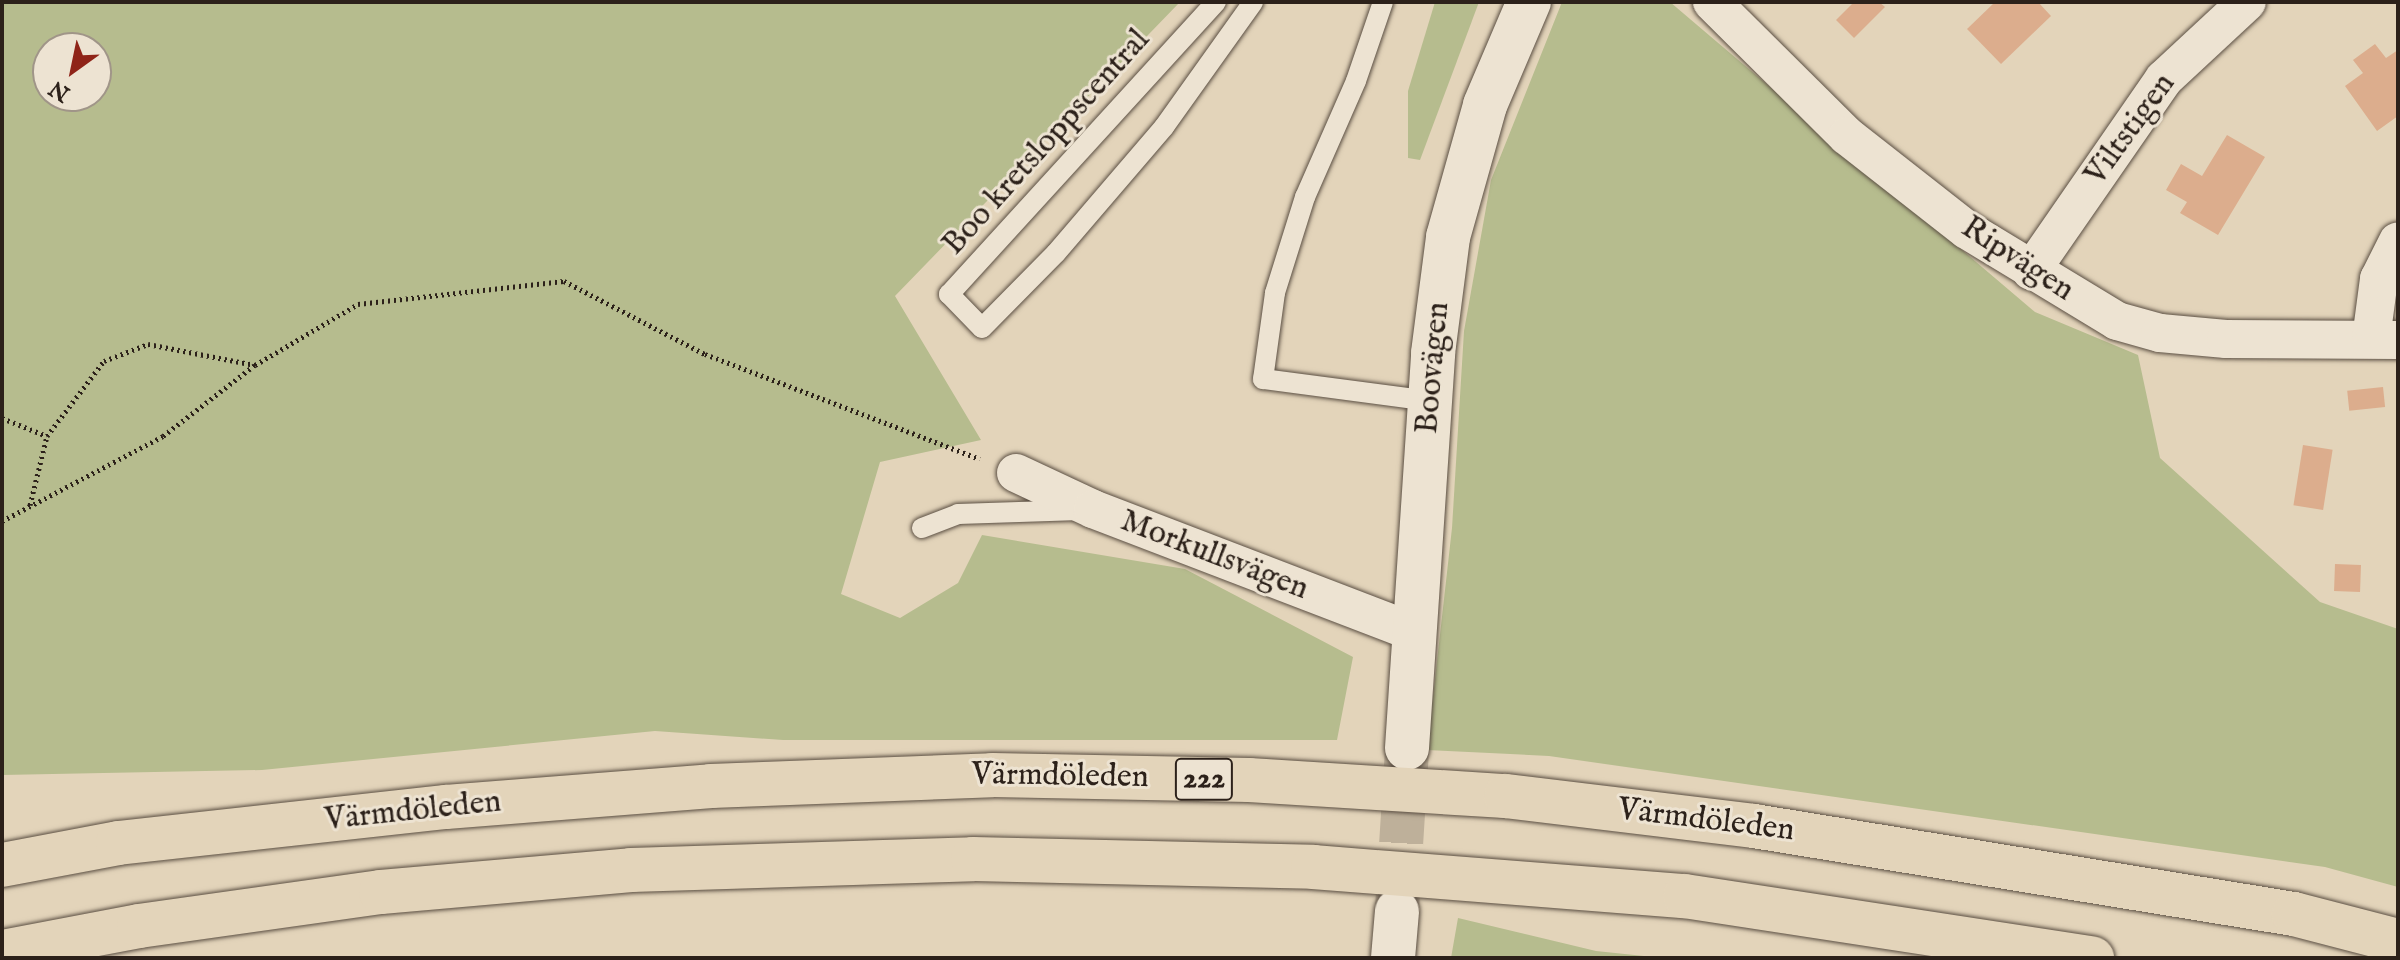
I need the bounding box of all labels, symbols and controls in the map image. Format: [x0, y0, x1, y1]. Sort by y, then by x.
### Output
street label: Boo kretsloppscentral [935, 22, 1159, 264]
north arrow [32, 32, 112, 112]
street label: Viltstigen [2078, 66, 2184, 194]
text: N [44, 74, 76, 107]
street label: Ripvägen [1953, 209, 2081, 311]
street label: Boovägen [1409, 300, 1459, 436]
street label: Morkullsvägen [1115, 503, 1313, 609]
road number: 222 [1174, 753, 1234, 805]
street label: Värmdöleden [971, 756, 1149, 798]
street label: Värmdöleden [323, 784, 503, 840]
street label: Värmdöleden [1616, 791, 1796, 851]

